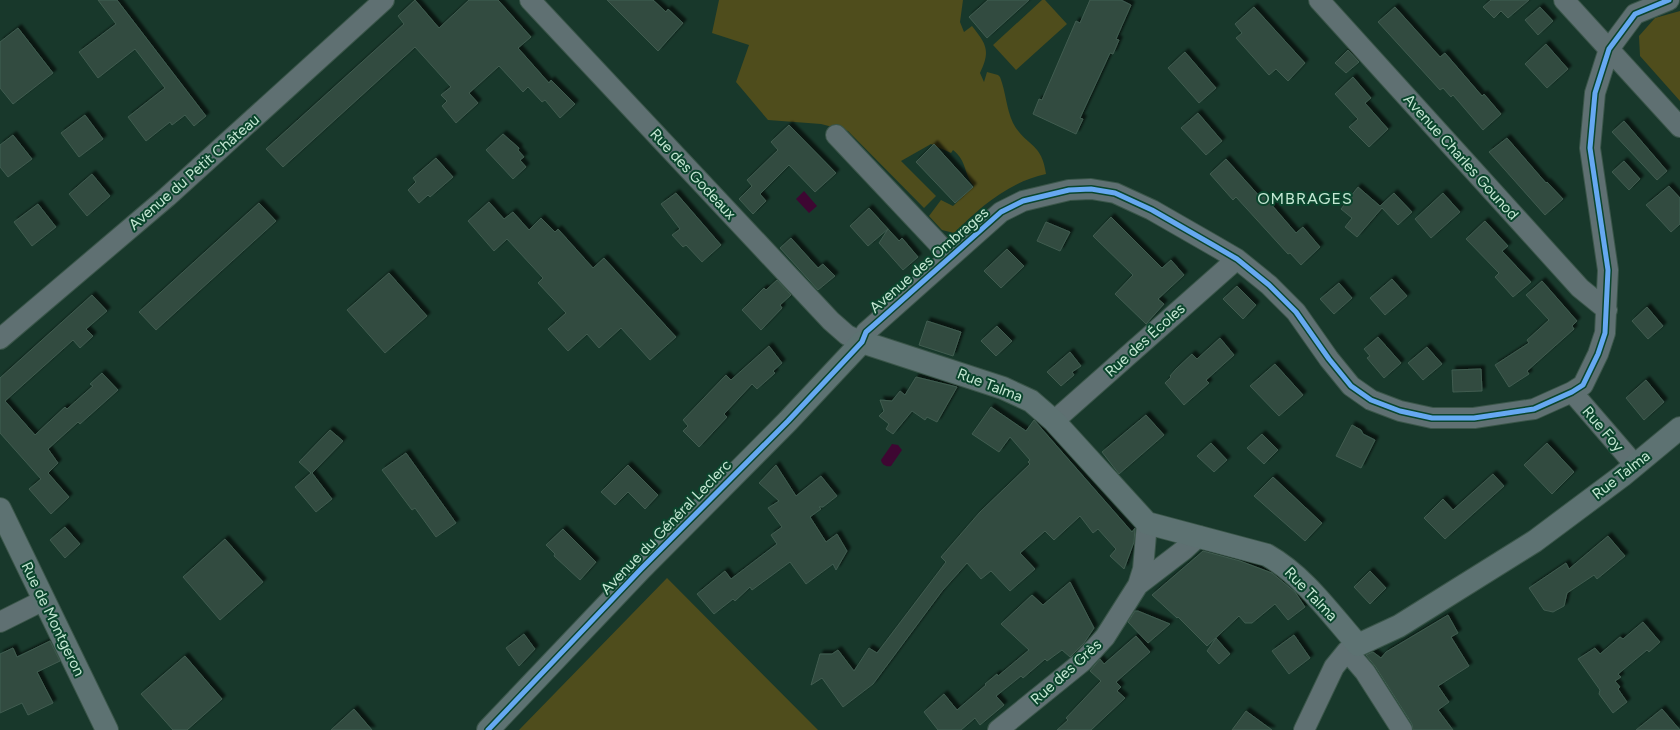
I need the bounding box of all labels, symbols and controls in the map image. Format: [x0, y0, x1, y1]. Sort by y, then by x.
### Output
street label: Avenue Charles Gounod [1400, 90, 1522, 224]
street label: Avenue du Petit Château [125, 110, 263, 234]
street label: Rue des Godeaux [646, 125, 740, 223]
district label: OMBRAGES [1257, 189, 1353, 208]
street label: Avenue des Ombrages [866, 203, 992, 317]
street label: Rue des Écoles [1101, 299, 1189, 381]
street label: Rue Talma [955, 364, 1025, 406]
street label: Rue Foy [1578, 403, 1628, 455]
street label: Rue Talma [1589, 447, 1653, 503]
street label: Avenue du Général Leclerc [597, 456, 735, 598]
street label: Rue de Montgeron [18, 559, 88, 679]
street label: Rue Talma [1281, 563, 1341, 625]
street label: Rue des Grès [1027, 636, 1105, 708]

